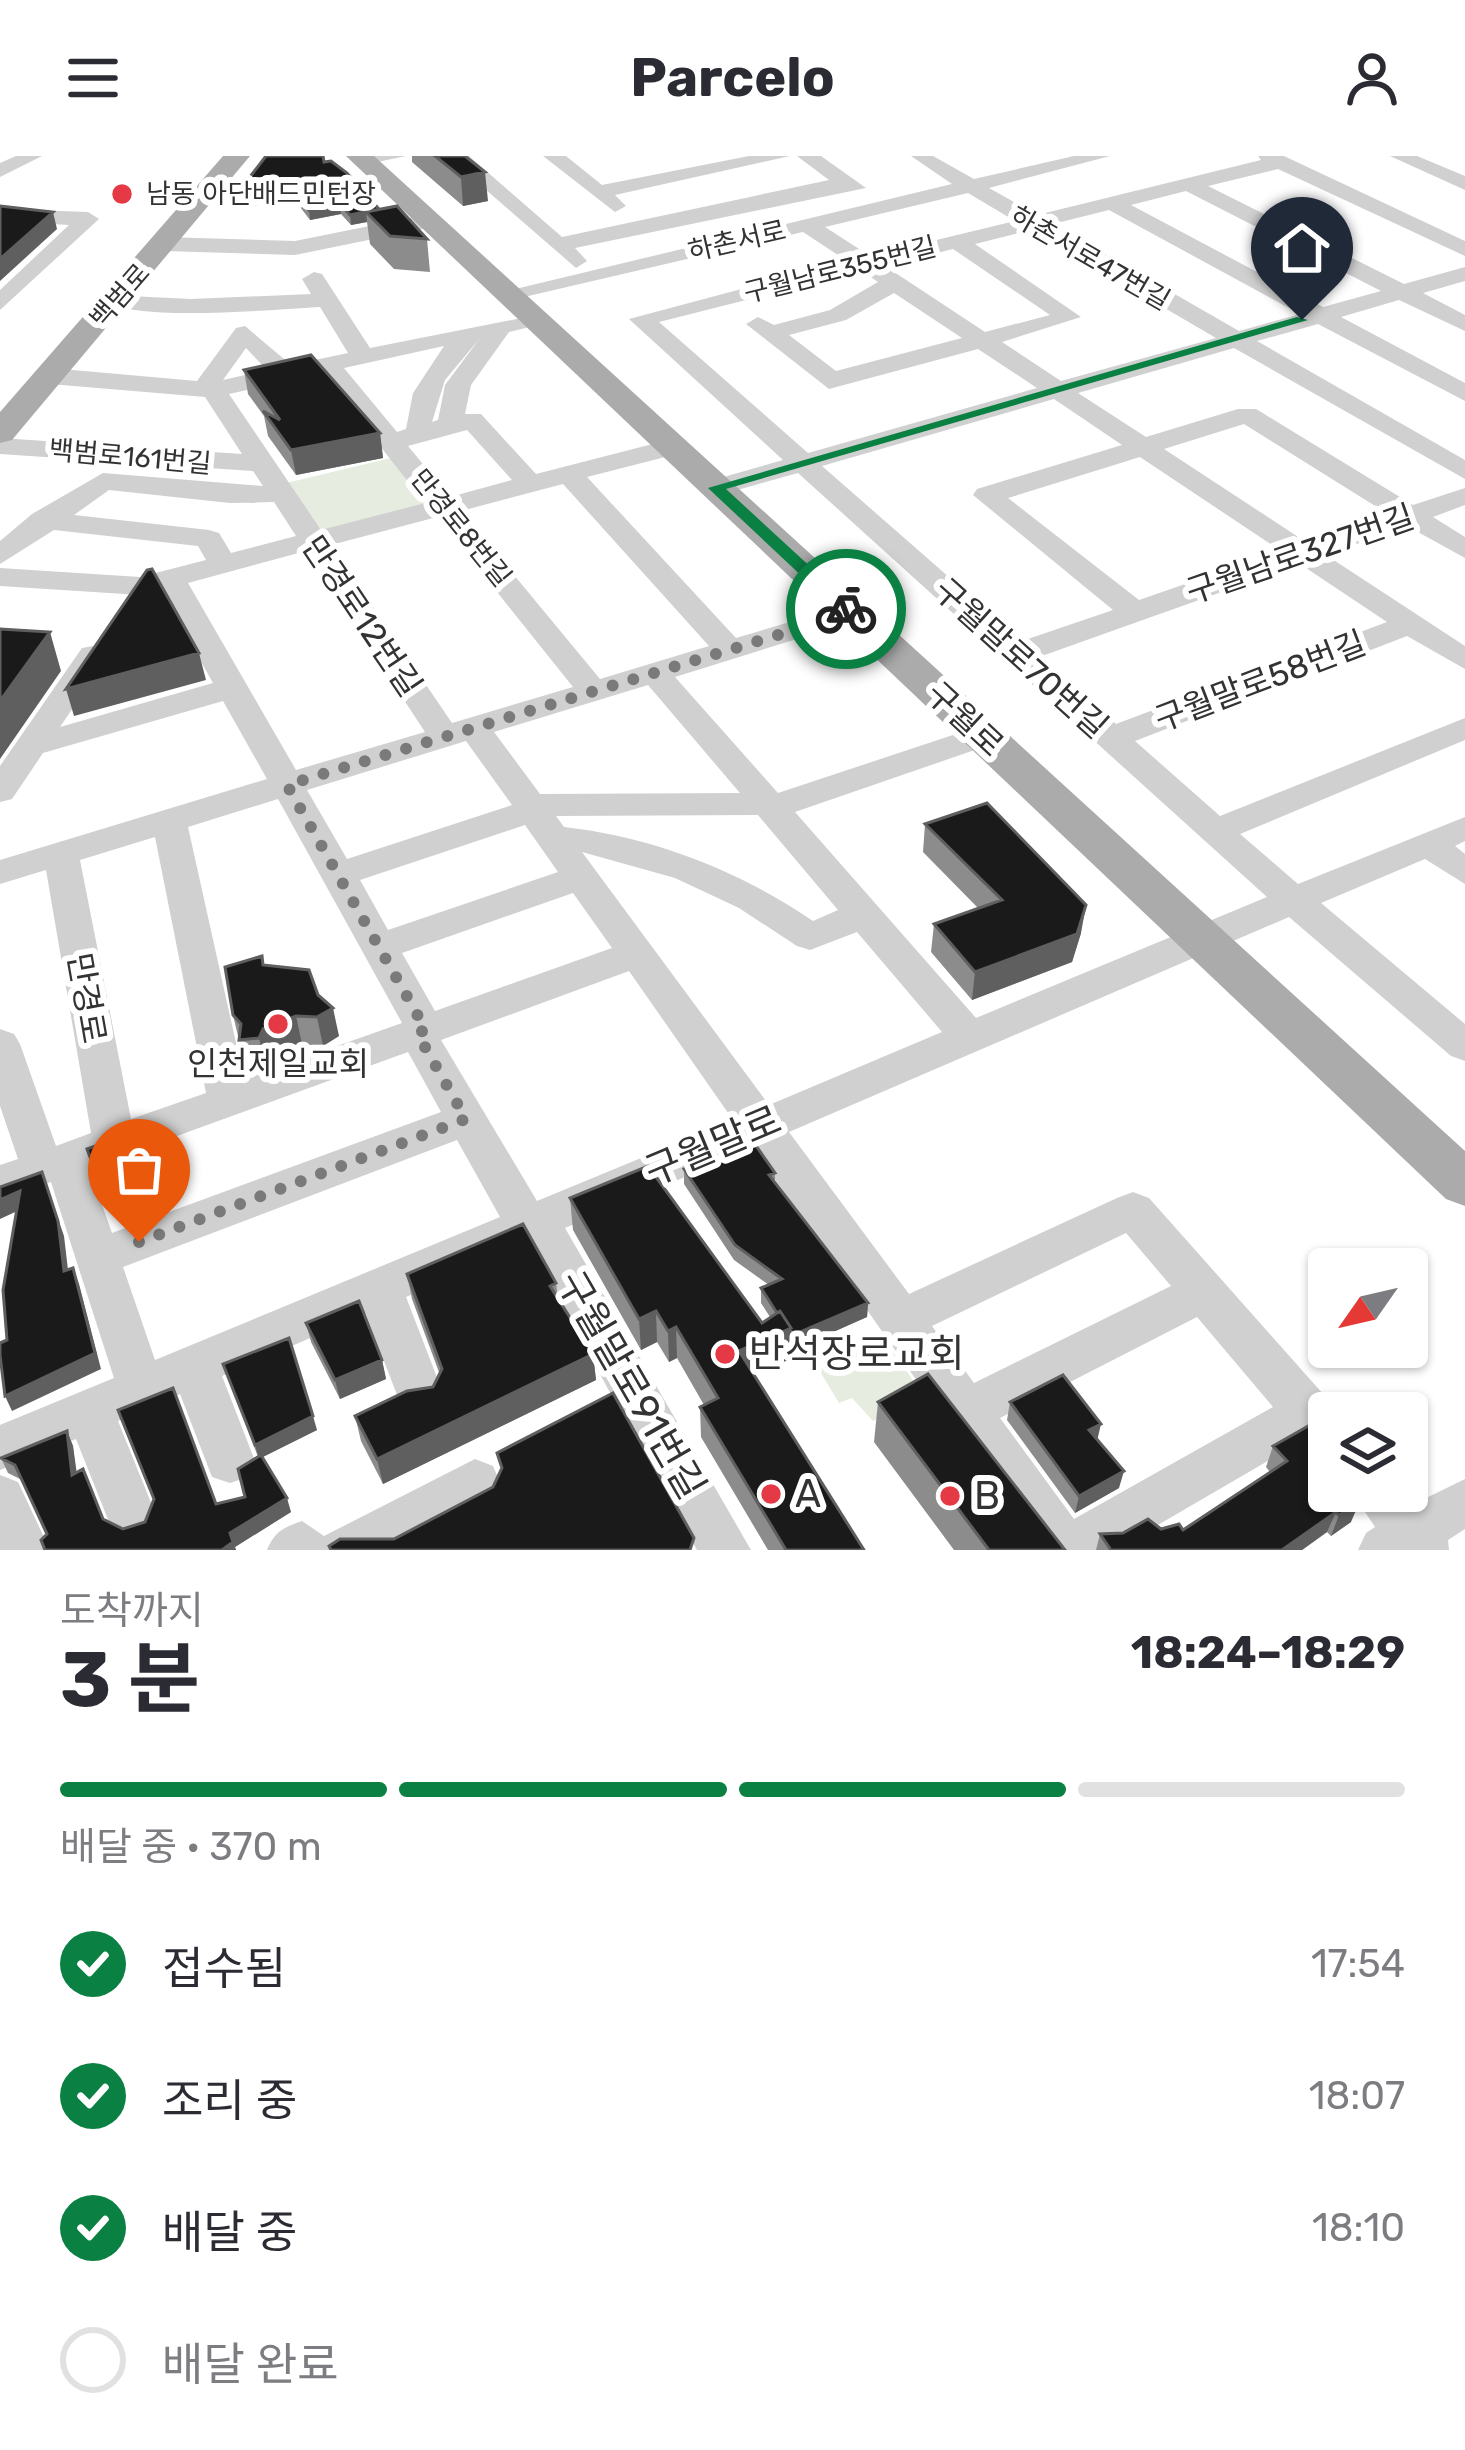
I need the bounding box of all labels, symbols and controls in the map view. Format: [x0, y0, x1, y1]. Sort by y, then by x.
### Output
icon: menu [60, 45, 126, 111]
icon: person [1339, 45, 1405, 111]
text: Parcelo [630, 46, 835, 110]
place label: 남동 아단배드민턴장 [146, 178, 376, 210]
marker: 남동 아단배드민턴장 [109, 181, 135, 207]
pin [1251, 197, 1353, 320]
street label: 하촌서로47번길 [1004, 199, 1176, 317]
street label: 하촌서로 [685, 214, 789, 268]
icon: home [1269, 215, 1335, 281]
street label: 구월남로355번길 [740, 231, 940, 309]
street label: 백범로 [83, 257, 157, 335]
street label: 백범로161번길 [47, 434, 213, 480]
street label: 만경로8번길 [404, 463, 518, 593]
street label: 구월남로327번길 [1181, 497, 1419, 611]
street label: 만경로12번길 [294, 528, 430, 704]
courier [786, 549, 906, 669]
street label: 구월말로70번길 [926, 570, 1116, 746]
icon: bike [813, 576, 879, 642]
street label: 구월말로58번길 [1149, 623, 1371, 739]
street label: 구월로 [918, 674, 1012, 764]
street label: 만경로 [60, 950, 114, 1046]
marker: 인천제일교회 [265, 1011, 291, 1037]
place label: 인천제일교회 [187, 1044, 369, 1083]
street label: 구월말로 [638, 1097, 788, 1195]
pin [88, 1119, 190, 1242]
icon: bag [106, 1137, 172, 1203]
north arrow [1308, 1248, 1428, 1368]
map controls [1308, 1248, 1428, 1512]
street label: 구월말로91번길 [547, 1263, 715, 1507]
place label: 반석장로교회 [749, 1331, 964, 1377]
marker: 반석장로교회 [712, 1341, 738, 1367]
button: layers [1308, 1392, 1428, 1512]
place label: A [795, 1471, 821, 1517]
place label: B [974, 1473, 1000, 1519]
marker: A [758, 1481, 784, 1507]
marker: B [937, 1483, 963, 1509]
text: 도착까지 [60, 1588, 204, 1634]
text: 18:24–18:29 [1131, 1626, 1405, 1679]
text: 3 분 [60, 1633, 200, 1726]
text: 배달 중 · 370 m [60, 1824, 322, 1870]
icon: check [60, 1931, 126, 1997]
text: 17:54 [1311, 1941, 1405, 1987]
text: 접수됨 [162, 1942, 286, 1995]
icon: check [60, 2063, 126, 2129]
text: 18:07 [1309, 2073, 1405, 2119]
text: 조리 중 [162, 2074, 297, 2127]
icon: check [60, 2195, 126, 2261]
text: 18:10 [1312, 2205, 1405, 2251]
text: 배달 중 [162, 2206, 297, 2259]
text: 배달 완료 [162, 2338, 339, 2391]

